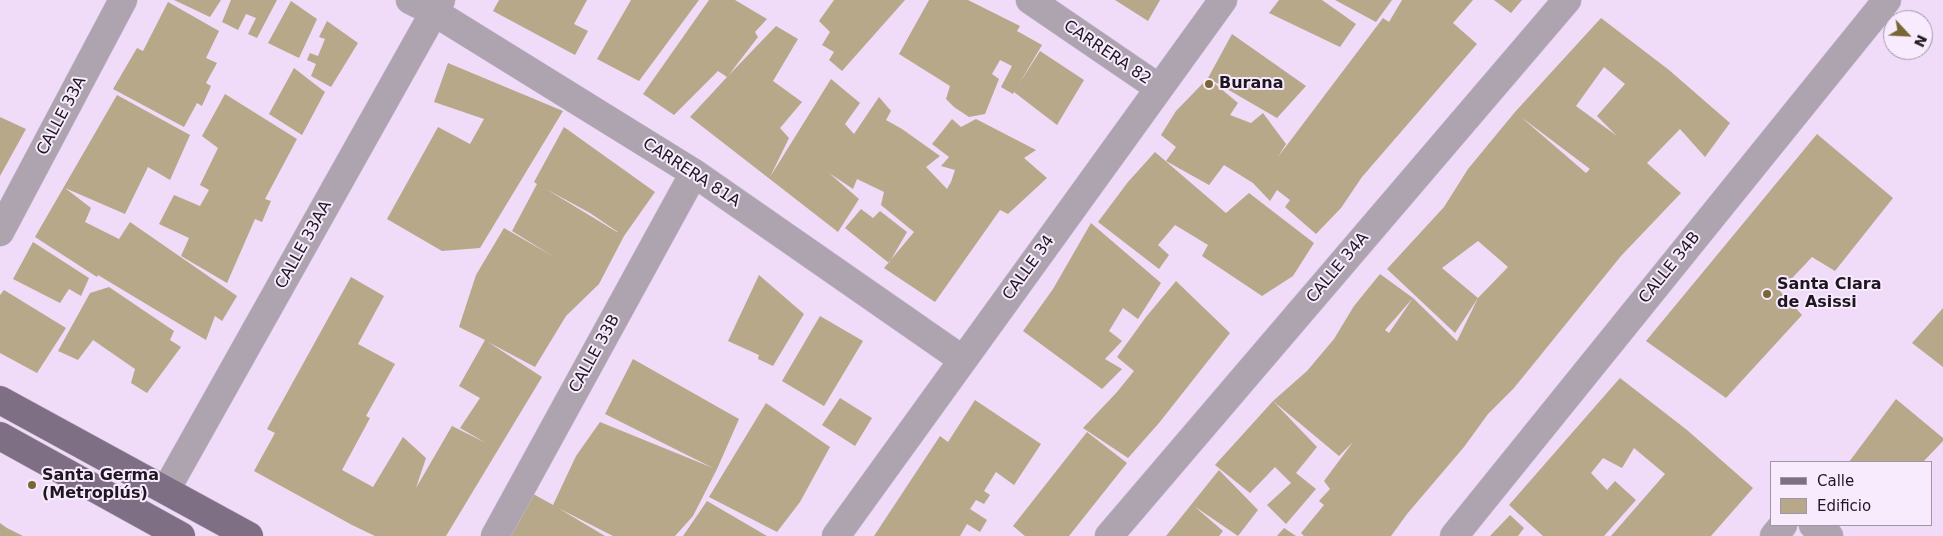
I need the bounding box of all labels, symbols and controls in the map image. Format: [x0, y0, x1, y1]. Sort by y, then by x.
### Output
north arrow [1883, 10, 1933, 60]
street label: CARRERA 82 [1060, 17, 1154, 89]
text: N [1911, 32, 1930, 50]
street label: CALLE 33A [33, 73, 91, 159]
place label: Burana [1219, 74, 1283, 94]
marker: Burana [1203, 78, 1215, 90]
street label: CARRERA 81A [639, 134, 743, 212]
street label: CALLE 33AA [272, 198, 336, 292]
street label: CALLE 34B [1635, 228, 1705, 308]
street label: CALLE 34A [1303, 229, 1373, 307]
street label: CALLE 34 [999, 232, 1059, 304]
place label: Santa Clara de Asissi [1777, 275, 1881, 313]
marker: Santa Clara de Asissi [1761, 288, 1773, 300]
street label: CALLE 33B [566, 312, 624, 396]
legend [1770, 461, 1933, 526]
place label: Santa Germa (Metroplús) [42, 466, 159, 504]
text: Calle [1817, 472, 1854, 490]
marker: Santa Germa (Metroplús) [26, 479, 38, 491]
text: Edificio [1817, 497, 1871, 515]

